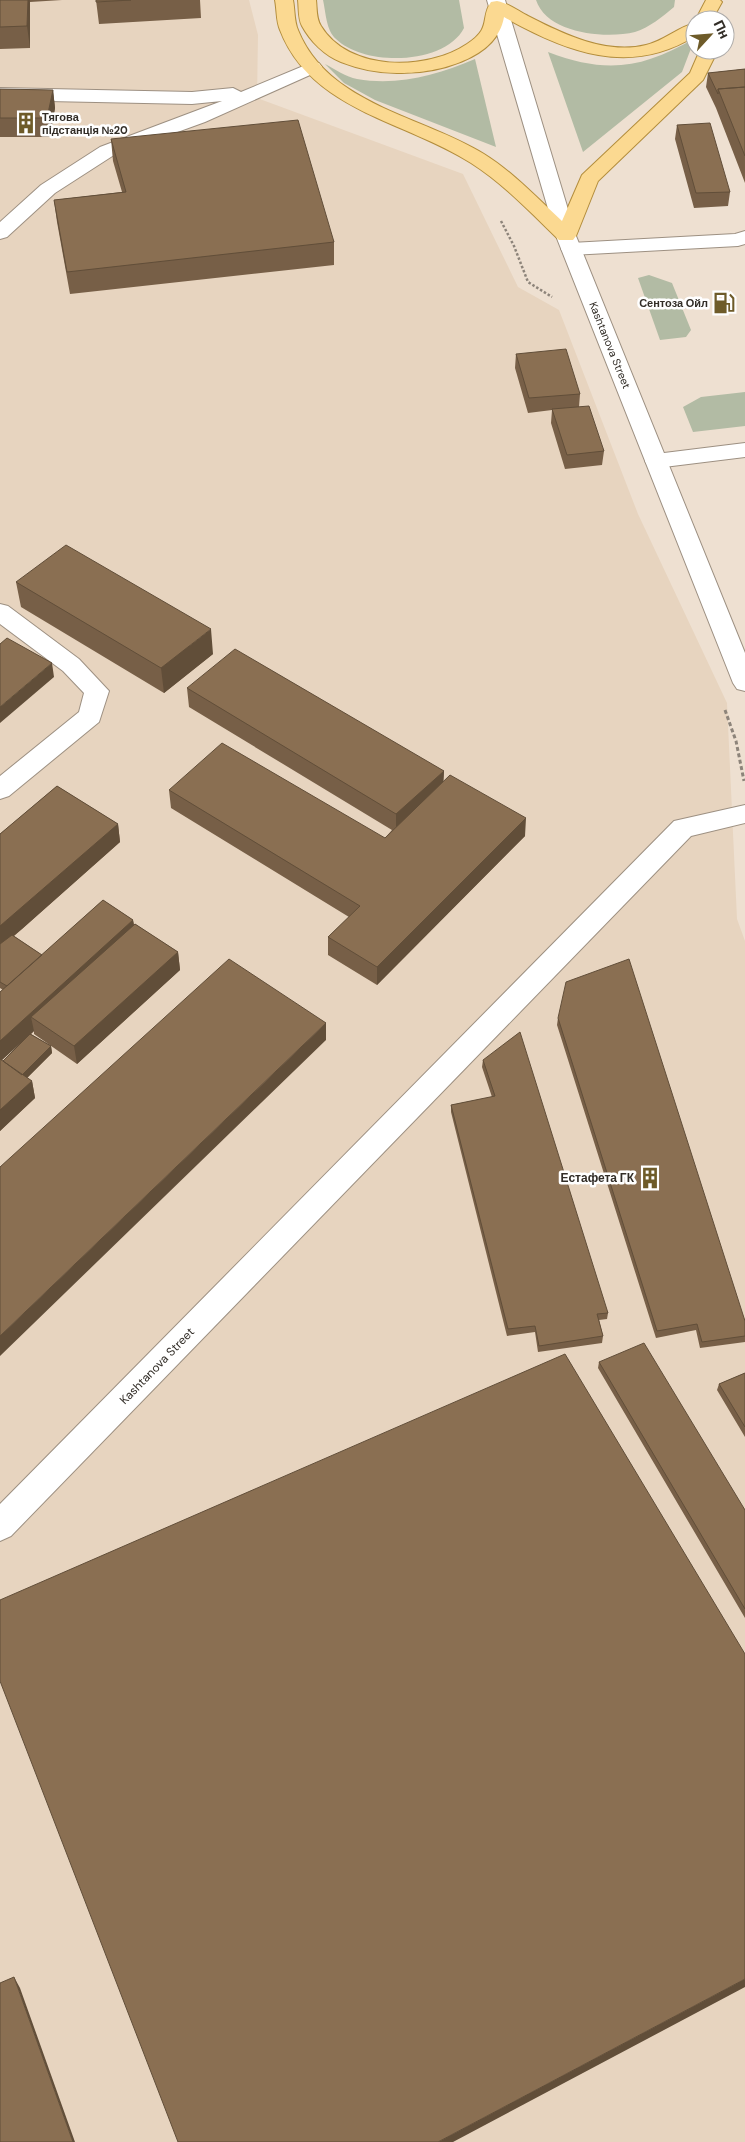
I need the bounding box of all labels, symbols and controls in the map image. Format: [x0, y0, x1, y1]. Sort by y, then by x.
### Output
north arrow [685, 10, 735, 60]
text: Пн [710, 17, 734, 42]
building icon: Тягова пiдстанцiя №20 [13, 110, 39, 136]
place label: Тягова пiдстанцiя №20 [42, 110, 128, 137]
fuel station icon: Сентоза Ойл [711, 290, 737, 316]
place label: Сентоза Ойл [639, 296, 708, 310]
street label: Kashtanova Street [586, 300, 634, 390]
building icon: Естафета ГК [637, 1165, 663, 1191]
place label: Естафета ГК [560, 1170, 635, 1186]
street label: Kashtanova Street [116, 1324, 198, 1408]

